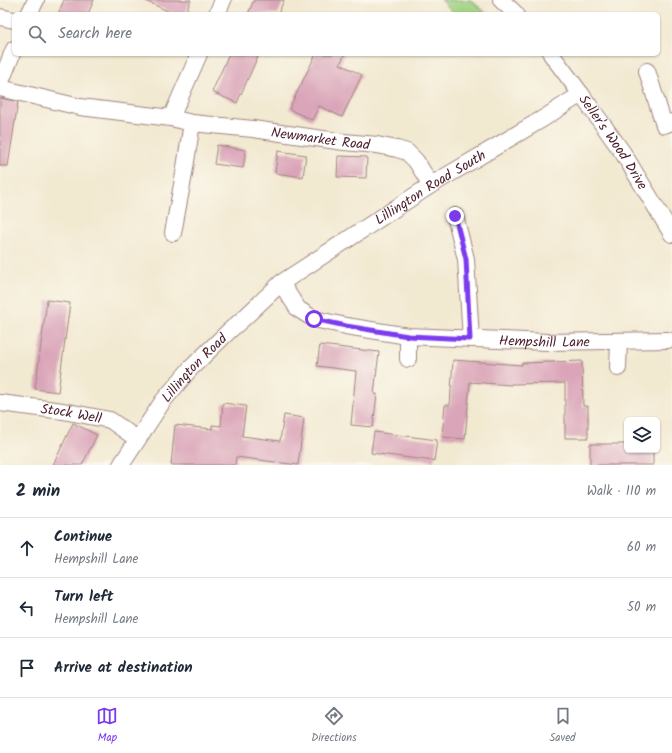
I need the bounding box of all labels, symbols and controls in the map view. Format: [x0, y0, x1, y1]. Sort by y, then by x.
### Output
search box [12, 12, 660, 56]
text: Search here [58, 22, 132, 46]
icon: search [26, 23, 48, 45]
street label: Seller's Wood Drive [573, 90, 653, 195]
street label: Newmarket Road [270, 122, 372, 156]
street label: Lillington Road South [371, 145, 490, 231]
route end [446, 207, 464, 225]
route start [305, 310, 323, 328]
street label: Lillington Road [156, 328, 233, 408]
street label: Hempshill Lane [498, 330, 591, 354]
street label: Stock Well [39, 398, 104, 430]
map controls [624, 417, 660, 453]
button: layers [624, 417, 660, 453]
text: 2 min [16, 478, 60, 505]
text: Walk · 110 m [587, 481, 656, 502]
text: Continue [54, 525, 112, 549]
icon: ahead [16, 537, 38, 559]
text: 60 m [627, 537, 656, 558]
text: Hempshill Lane [54, 549, 138, 570]
text: Turn left [54, 585, 114, 609]
icon: left [16, 597, 38, 619]
text: 50 m [627, 597, 656, 618]
text: Hempshill Lane [54, 609, 138, 630]
text: Arrive at destination [54, 656, 193, 680]
icon: arrive [16, 657, 38, 679]
tab: Map [96, 705, 118, 747]
tab: Directions [311, 705, 357, 747]
tab: Saved [550, 705, 576, 747]

